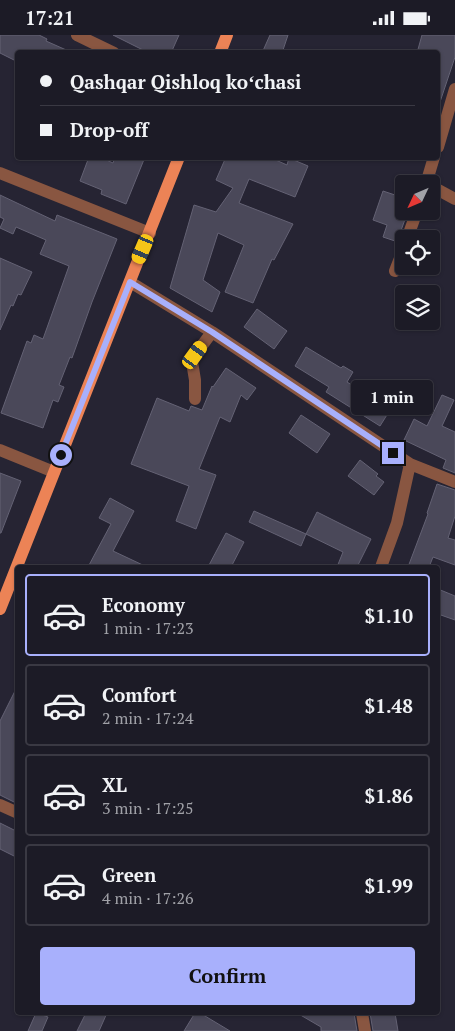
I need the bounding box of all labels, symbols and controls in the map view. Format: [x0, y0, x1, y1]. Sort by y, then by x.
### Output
text: 17:21 [25, 5, 74, 30]
text: Qashqar Qishloq koʻchasi [70, 69, 301, 94]
text: Drop-off [70, 117, 148, 142]
north arrow [395, 175, 440, 220]
map controls [395, 175, 440, 330]
button: locate [395, 230, 440, 275]
car [130, 232, 155, 266]
button: layers [395, 285, 440, 330]
car [180, 338, 209, 372]
callout: 1 min [352, 381, 434, 415]
text: 1 min [370, 386, 414, 408]
route end [382, 442, 404, 464]
route start [50, 444, 72, 466]
text: Economy [102, 592, 185, 617]
icon: car [42, 593, 87, 638]
text: $1.10 [364, 603, 413, 628]
text: 1 min · 17:23 [102, 617, 194, 639]
text: Comfort [102, 682, 177, 707]
icon: car [42, 683, 87, 728]
text: $1.48 [364, 693, 413, 718]
text: 2 min · 17:24 [102, 707, 194, 729]
text: XL [102, 772, 127, 797]
icon: car [42, 773, 87, 818]
text: $1.86 [364, 783, 413, 808]
text: 3 min · 17:25 [102, 797, 194, 819]
text: Green [102, 862, 156, 887]
icon: car [42, 863, 87, 908]
text: $1.99 [364, 873, 413, 898]
text: 4 min · 17:26 [102, 887, 194, 909]
button: Confirm [40, 947, 415, 1005]

